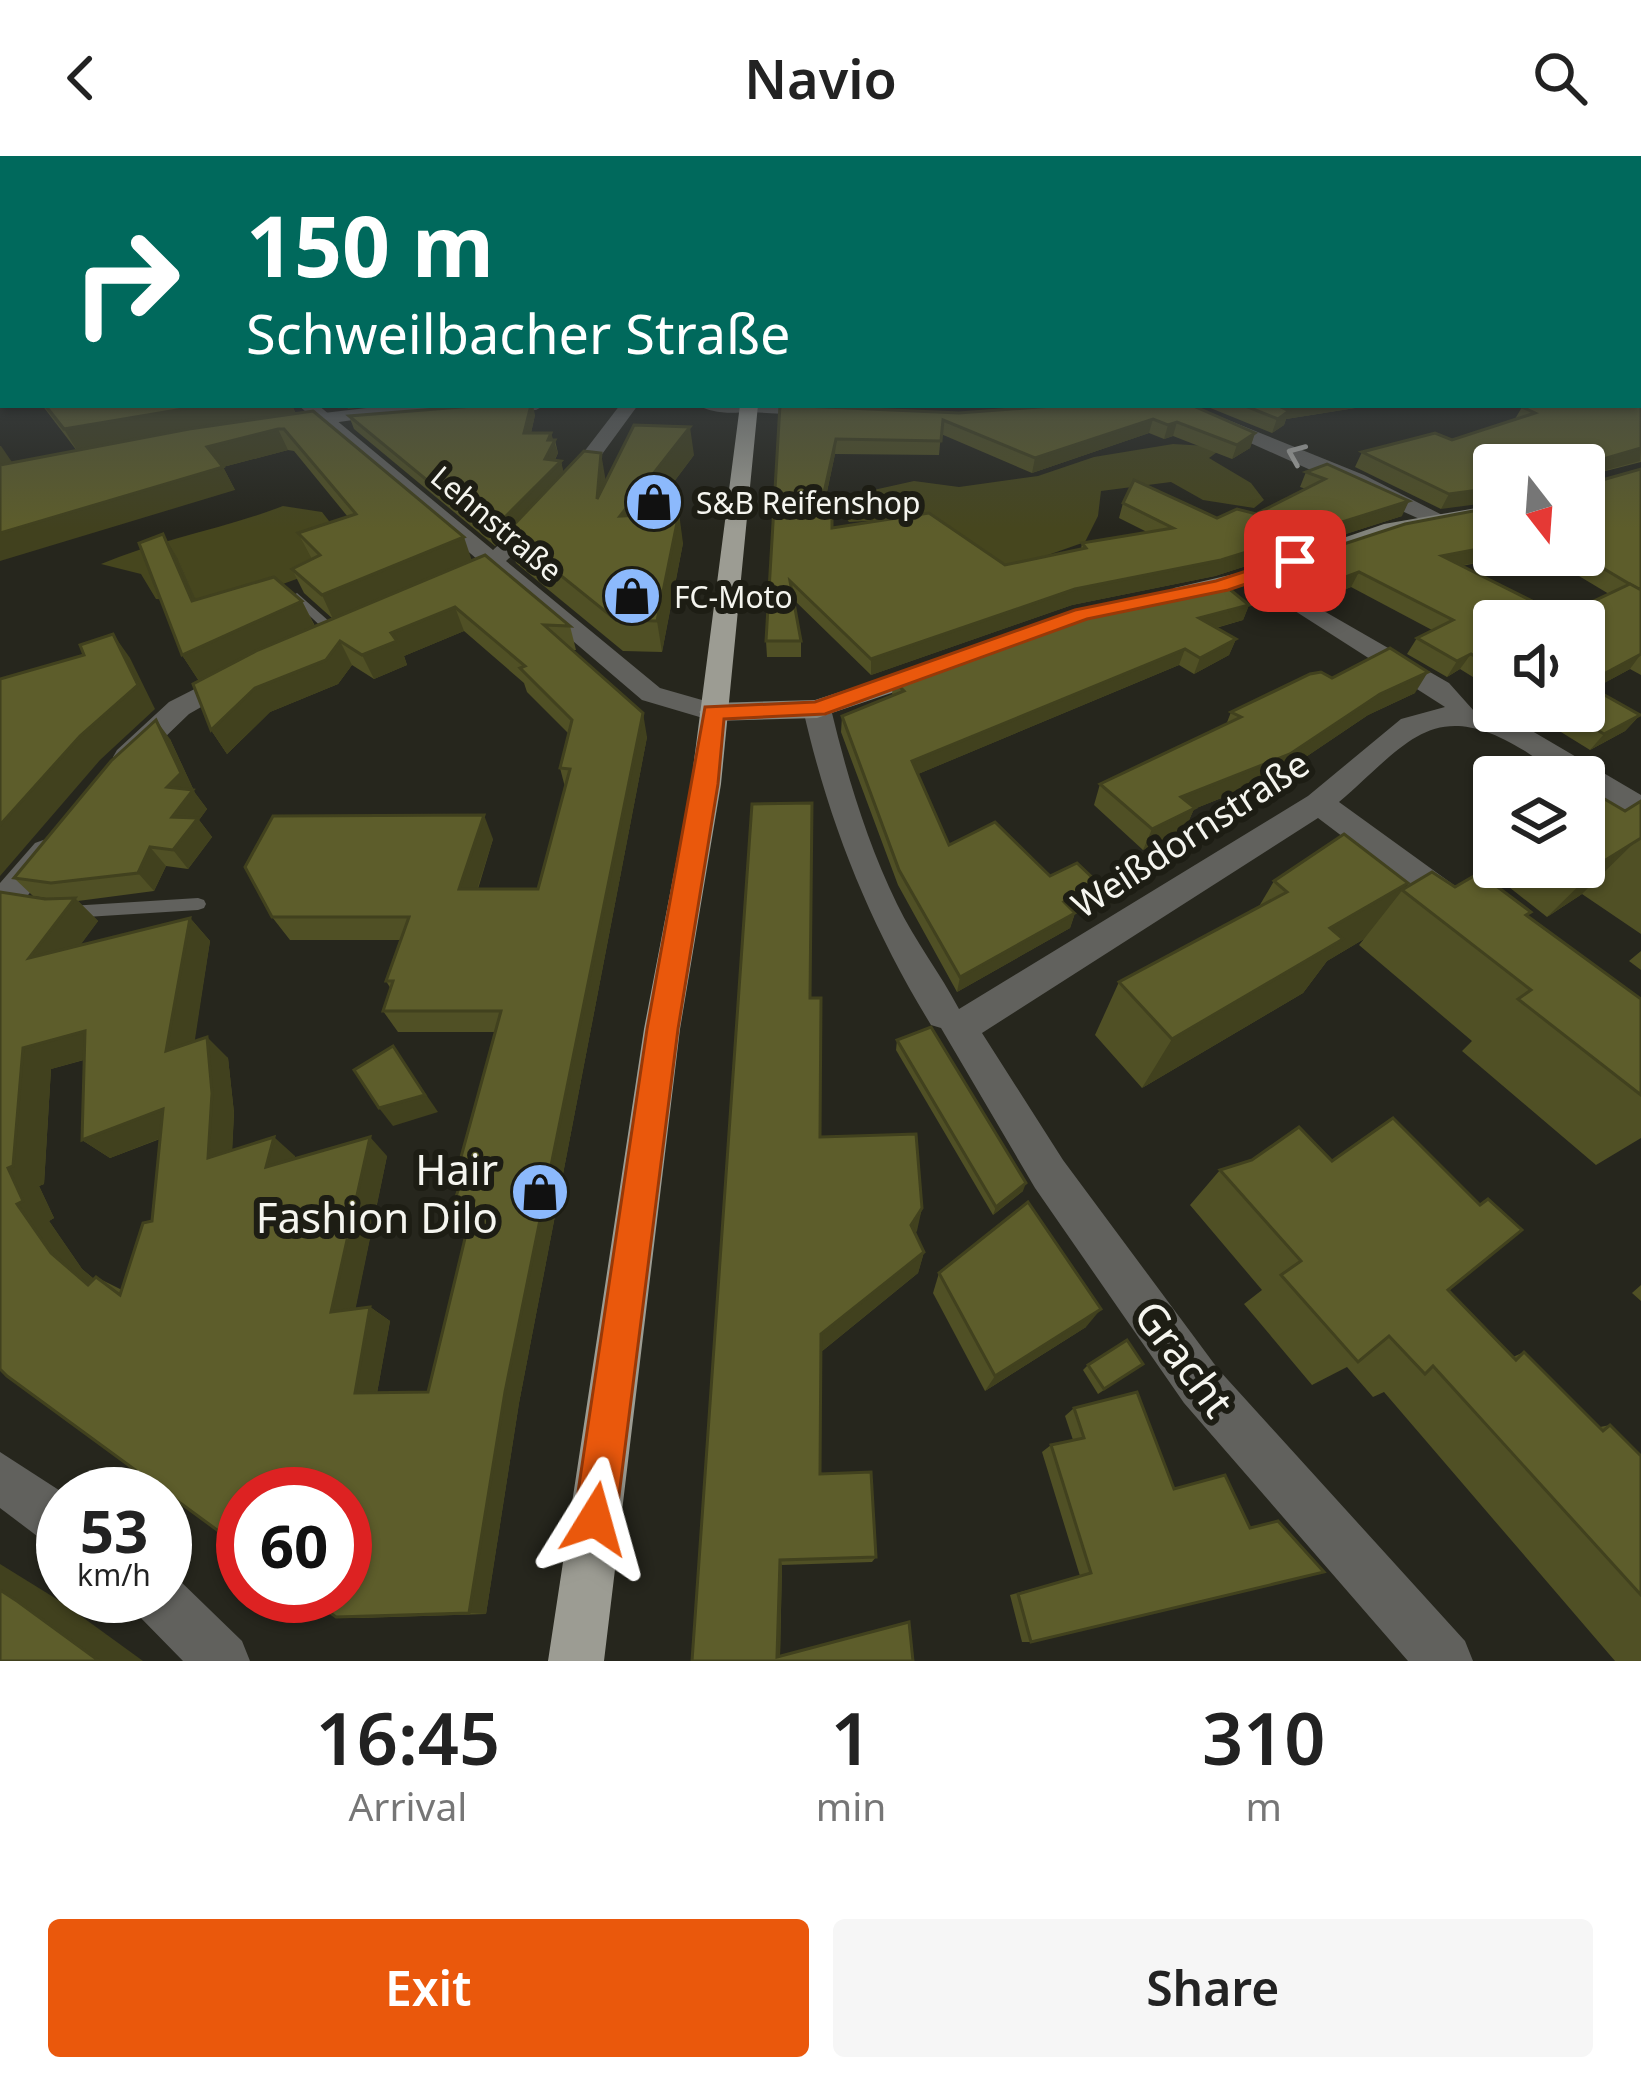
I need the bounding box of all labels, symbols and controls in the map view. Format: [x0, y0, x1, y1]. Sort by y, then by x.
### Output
text: Navio [744, 41, 897, 115]
icon: back [48, 45, 114, 111]
icon: search [1527, 45, 1593, 111]
text: 150 m [246, 187, 494, 302]
icon: right [48, 204, 204, 360]
text: Schweilbacher Straße [246, 296, 790, 370]
one-way arrow [1287, 444, 1308, 468]
north arrow [1473, 444, 1605, 576]
map controls [1473, 444, 1605, 888]
street label: Lehnstraße [423, 456, 571, 590]
shop icon: S&B Reifenshop [623, 471, 685, 533]
place label: S&B Reifenshop [696, 482, 920, 523]
pin [1244, 510, 1346, 612]
icon: arrive [1262, 528, 1328, 594]
shop icon: FC-Moto [601, 565, 663, 627]
place label: FC-Moto [674, 576, 793, 617]
button: sound [1473, 600, 1605, 732]
street label: Weißdornstraße [1062, 739, 1318, 929]
button: layers [1473, 756, 1605, 888]
place label: Hair Fashion Dilo [256, 1140, 498, 1245]
shop icon: Hair Fashion Dilo [509, 1161, 571, 1223]
street label: Gracht [1123, 1288, 1247, 1428]
position arrow [532, 1456, 658, 1582]
speed limit sign: 60 [216, 1467, 372, 1623]
text: 53 [80, 1489, 148, 1571]
text: km/h [77, 1554, 151, 1595]
text: 16:45 [316, 1688, 500, 1786]
text: 1 [830, 1688, 872, 1786]
text: 310 [1202, 1688, 1325, 1786]
text: Arrival [348, 1779, 467, 1832]
text: min [816, 1779, 886, 1832]
text: m [1245, 1779, 1282, 1832]
button: Exit [48, 1919, 809, 2057]
button: Share [833, 1919, 1593, 2057]

